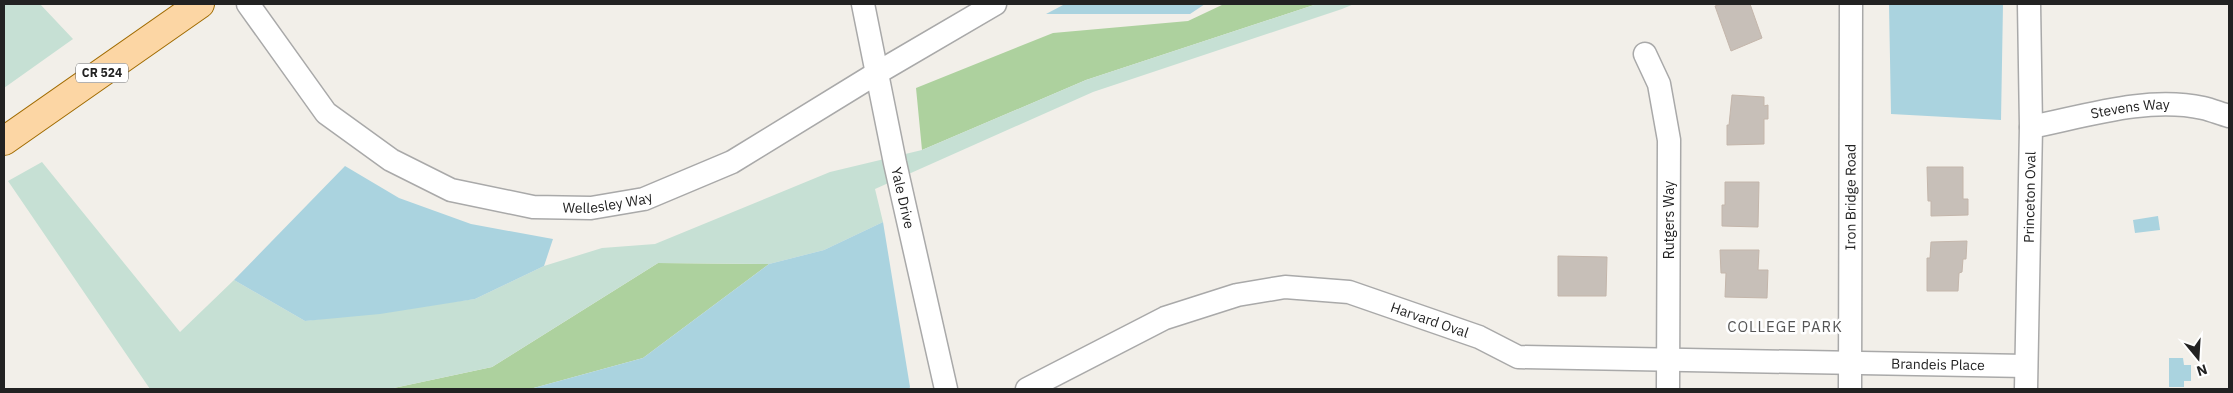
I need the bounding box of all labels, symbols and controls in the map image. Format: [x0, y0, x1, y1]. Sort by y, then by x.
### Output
road number: CR 524 [76, 64, 128, 82]
street label: Stevens Way [2089, 95, 2170, 123]
street label: Iron Bridge Road [1841, 144, 1860, 250]
street label: Princeton Oval [2020, 151, 2040, 243]
street label: Yale Drive [887, 166, 919, 231]
street label: Rutgers Way [1660, 181, 1678, 259]
street label: Wellesley Way [563, 187, 655, 217]
street label: Harvard Oval [1388, 298, 1471, 342]
district label: COLLEGE PARK [1727, 317, 1843, 336]
north arrow [2173, 333, 2223, 383]
street label: Brandeis Place [1891, 355, 1985, 374]
text: N [2194, 360, 2210, 380]

